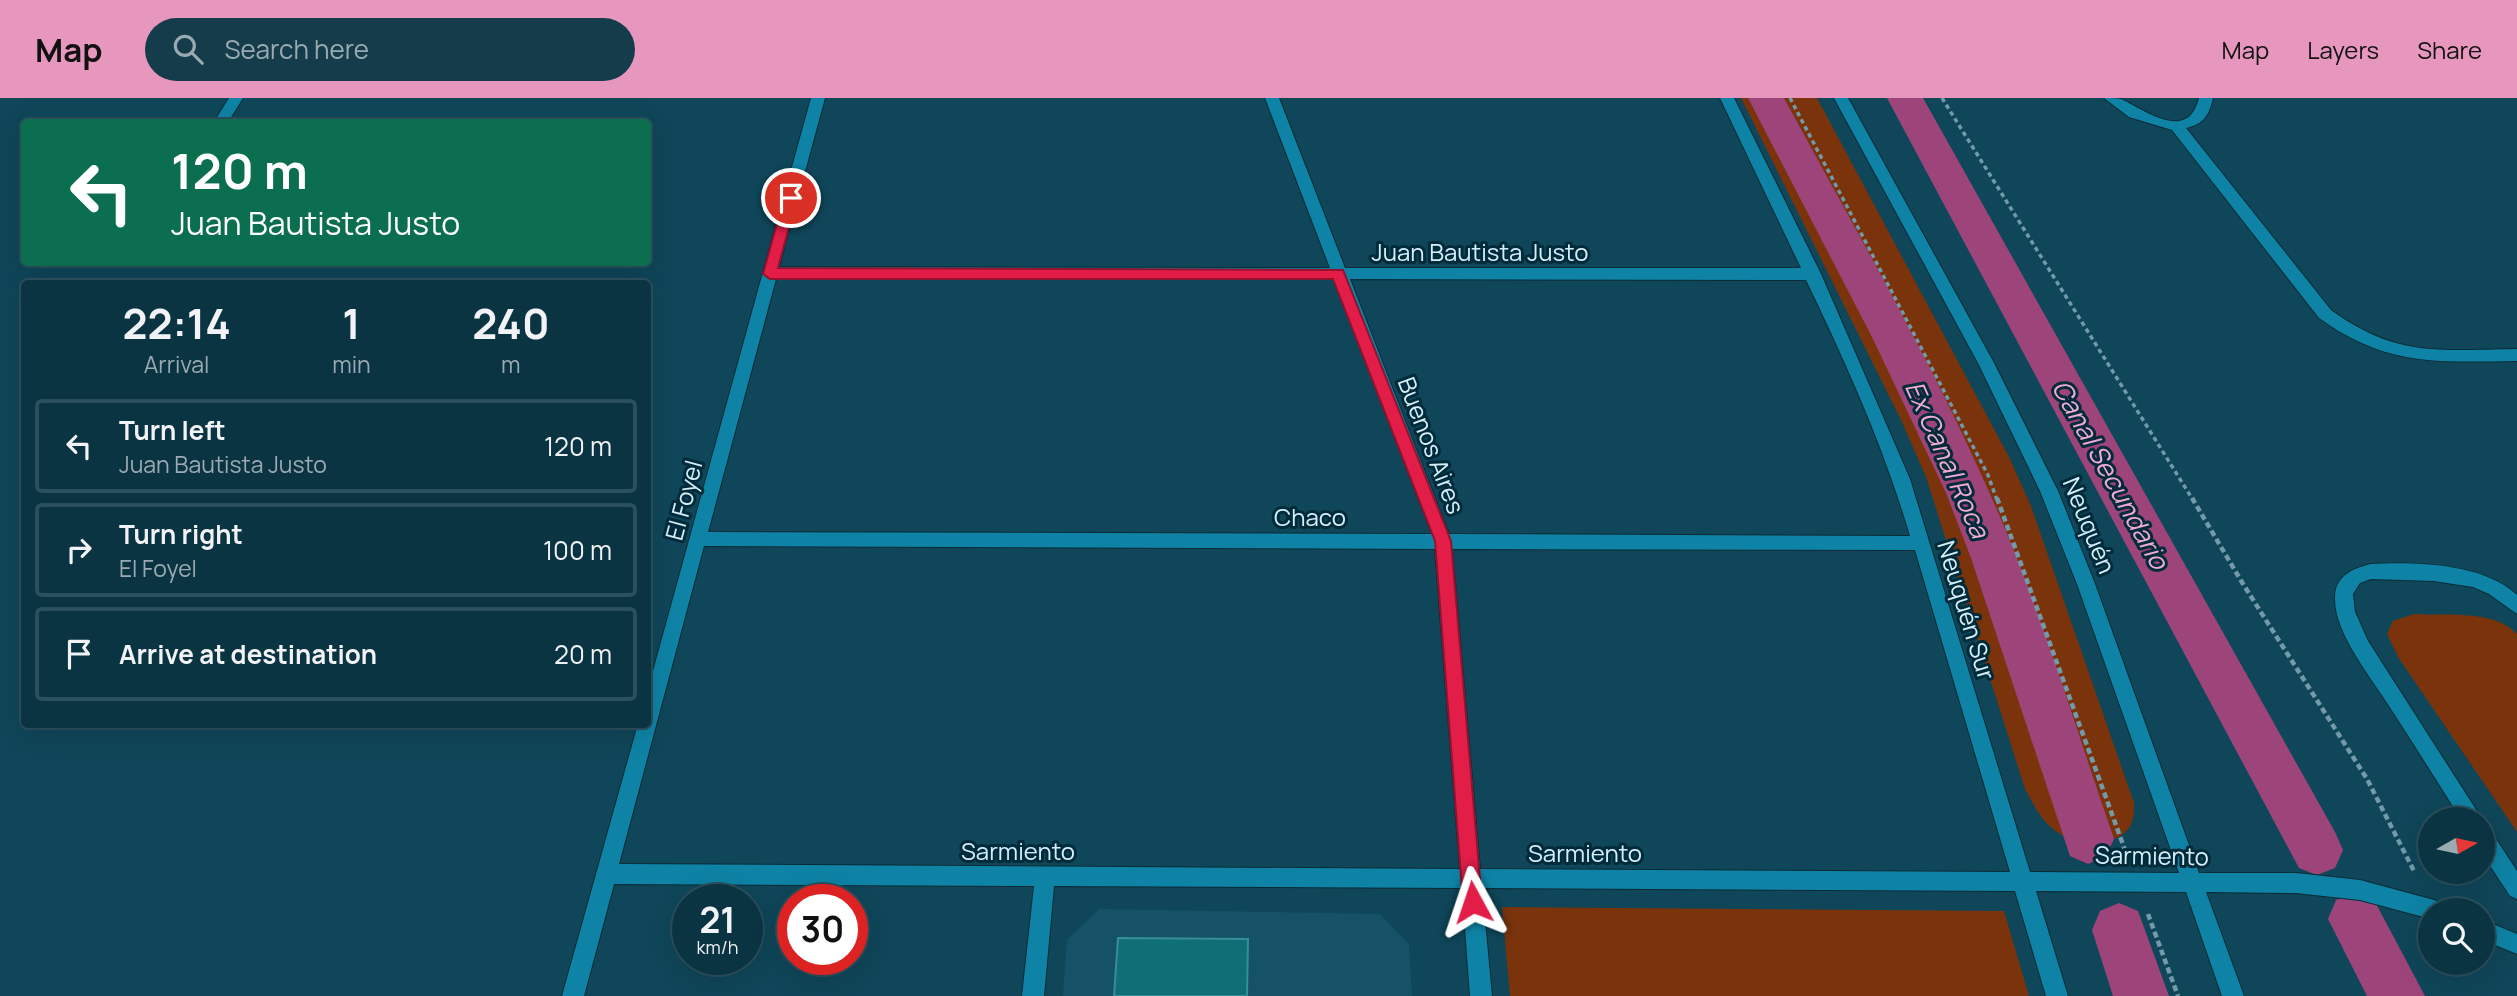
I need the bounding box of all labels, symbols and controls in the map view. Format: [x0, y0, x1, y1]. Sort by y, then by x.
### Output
search box [145, 18, 635, 81]
text: Map [35, 27, 103, 72]
icon: search [169, 30, 207, 68]
text: Search here [225, 31, 369, 67]
text: Map [2222, 33, 2269, 66]
text: Layers [2307, 33, 2379, 66]
text: Share [2417, 33, 2482, 66]
text: 120 m [171, 137, 308, 204]
icon: left [56, 147, 147, 238]
pin [761, 168, 821, 228]
icon: arrive [772, 179, 810, 217]
text: Juan Bautista Justo [171, 201, 460, 245]
street label: Juan Bautista Justo [1372, 235, 1588, 268]
text: 22:14 [122, 294, 231, 352]
text: 1 [342, 294, 361, 352]
text: 240 [472, 294, 550, 352]
text: Arrival [144, 348, 209, 380]
text: min [332, 348, 371, 380]
text: m [501, 348, 521, 380]
street label: Buenos Aires [1391, 372, 1473, 518]
water label: Canal Secundario [2044, 373, 2179, 577]
water label: Ex Canal Roca [1897, 375, 1999, 545]
text: Turn left [119, 412, 226, 448]
icon: left [60, 427, 98, 465]
text: 120 m [544, 428, 612, 464]
text: Juan Bautista Justo [119, 448, 327, 480]
street label: El Foyel [657, 456, 709, 544]
street label: Neuquén [2056, 472, 2124, 578]
street label: Chaco [1274, 500, 1346, 533]
text: Turn right [119, 516, 243, 552]
icon: right [60, 531, 98, 569]
text: 100 m [543, 532, 612, 568]
street label: Neuquén Sur [1930, 537, 2004, 684]
text: El Foyel [119, 552, 197, 584]
icon: arrive [60, 635, 98, 673]
text: Arrive at destination [119, 636, 377, 672]
text: 20 m [554, 636, 612, 672]
north arrow [2418, 807, 2496, 884]
map controls [2418, 807, 2495, 975]
street label: Sarmiento [961, 834, 1075, 867]
street label: Sarmiento [1528, 836, 1642, 869]
street label: Sarmiento [2095, 838, 2209, 872]
position arrow [1436, 865, 1510, 939]
speed limit sign: 30 [777, 884, 868, 975]
text: 21 [699, 896, 736, 944]
button: search [2418, 898, 2495, 975]
text: km/h [697, 935, 738, 959]

